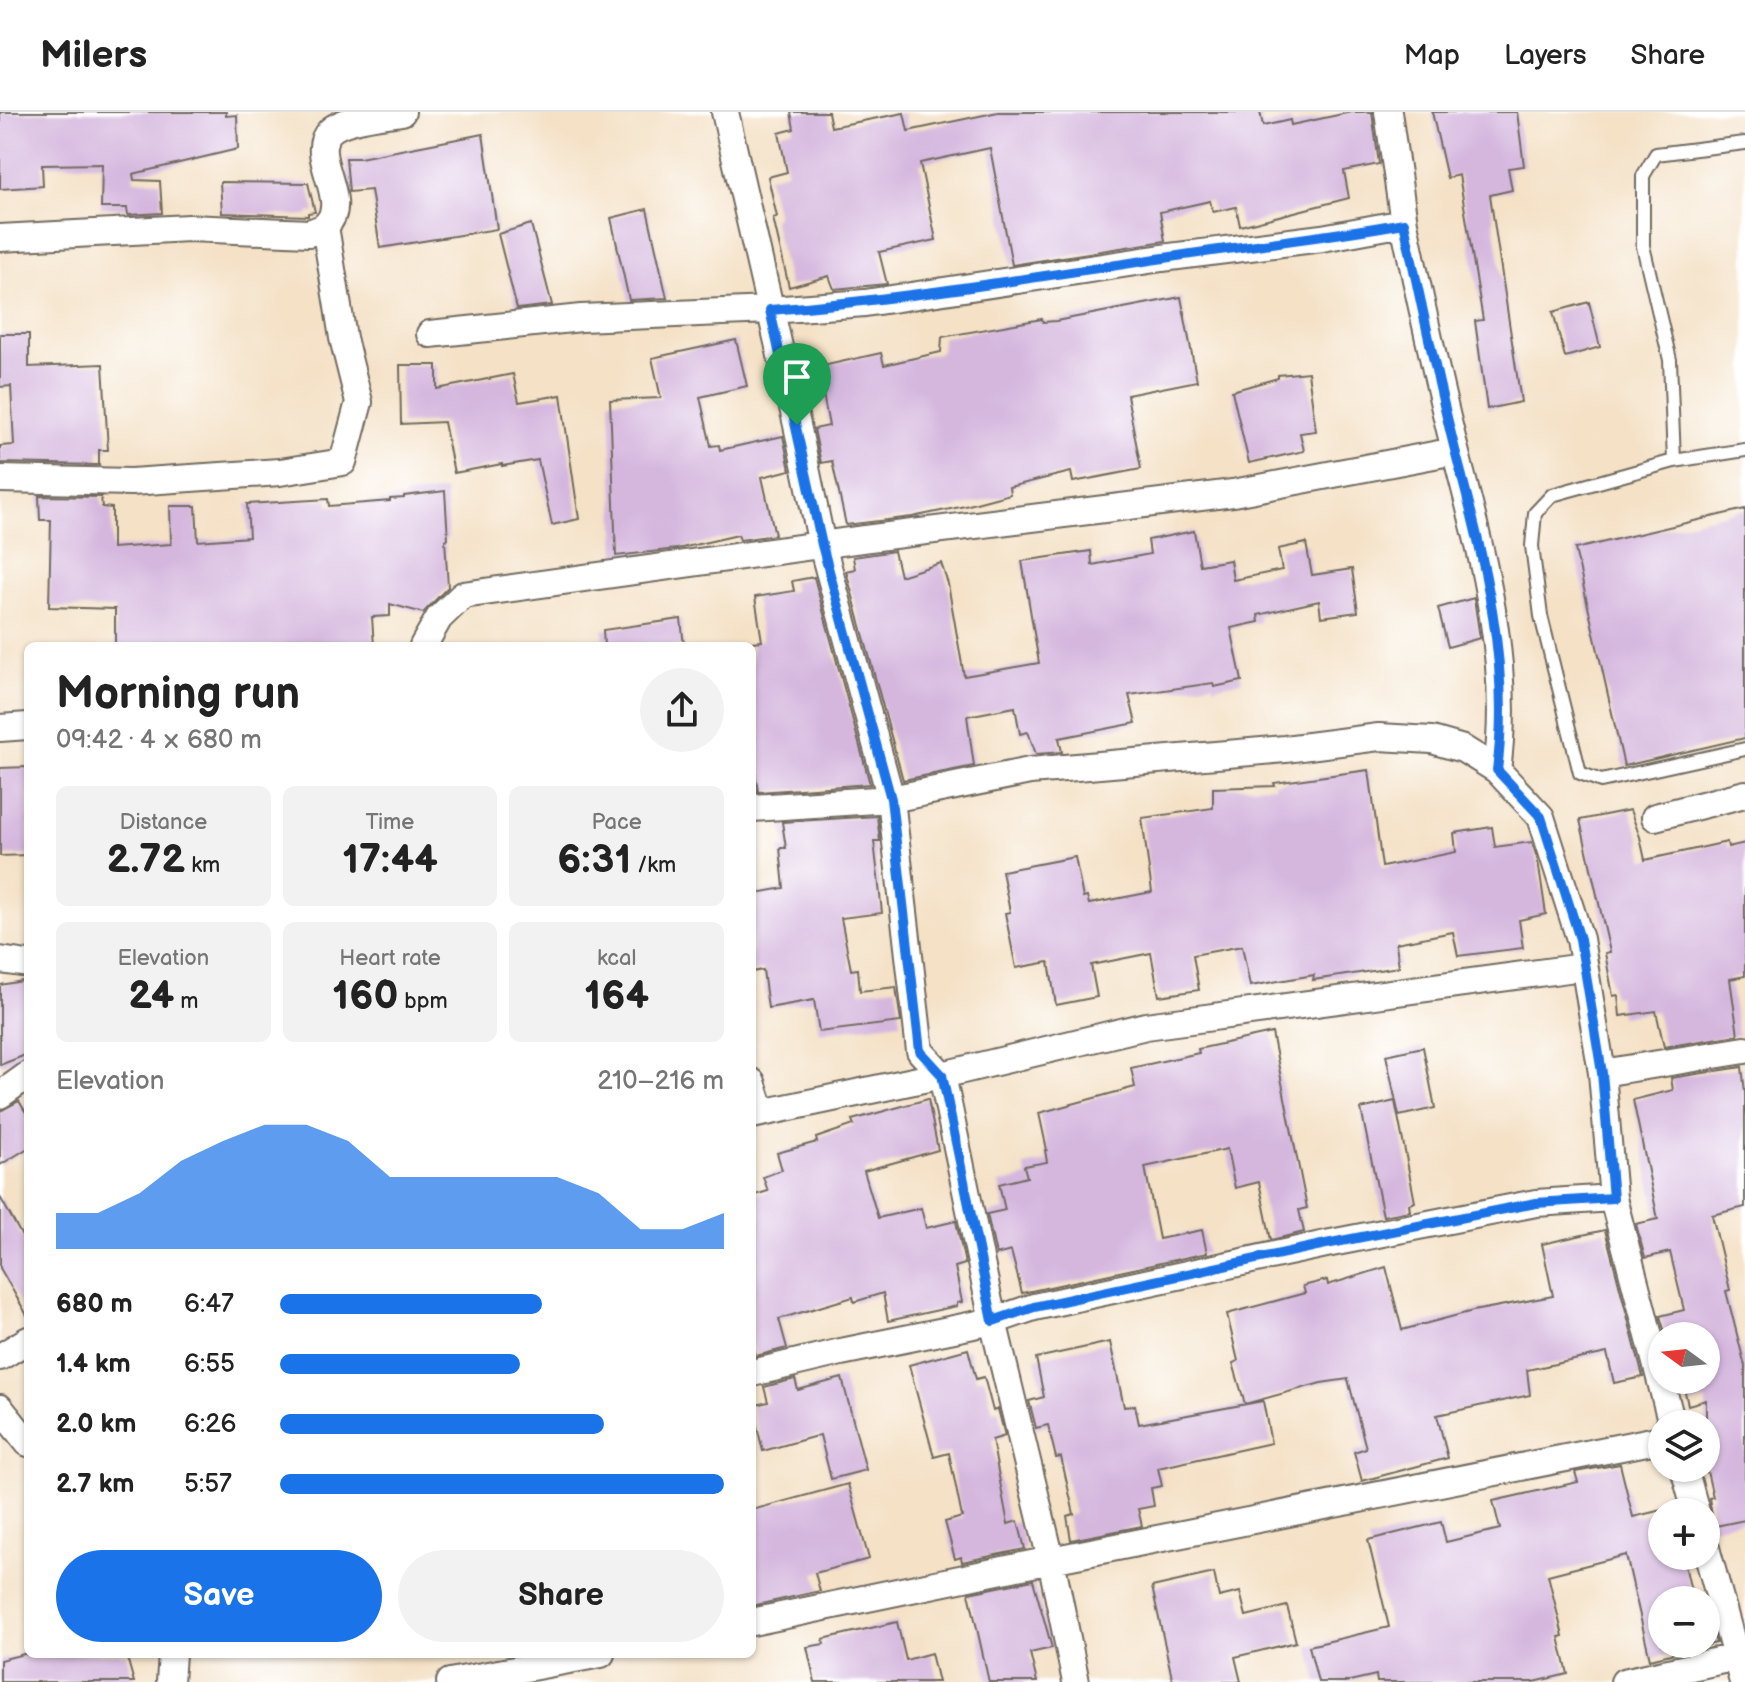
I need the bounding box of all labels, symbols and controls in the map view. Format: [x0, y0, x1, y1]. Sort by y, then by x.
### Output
text: Milers [40, 33, 147, 78]
text: Map [1404, 39, 1460, 72]
text: Layers [1504, 39, 1587, 72]
text: Share [1631, 39, 1705, 72]
pin [763, 343, 831, 425]
icon: arrive [775, 355, 819, 399]
text: Morning run [56, 668, 300, 721]
button: share [640, 668, 724, 752]
text: 09:42 · 4 × 680 m [56, 725, 262, 756]
text: Distance [119, 809, 207, 836]
text: Time [366, 809, 414, 836]
text: Pace [592, 809, 642, 836]
text: 2.72 [106, 836, 185, 884]
text: 17:44 [342, 836, 438, 884]
text: 6:31 [557, 836, 631, 884]
text: km [185, 852, 220, 879]
text: /km [631, 852, 676, 879]
text: Elevation [117, 945, 209, 972]
text: Heart rate [339, 945, 441, 972]
text: kcal [597, 945, 636, 972]
text: 24 [128, 972, 174, 1020]
text: 160 [332, 972, 398, 1020]
text: 164 [584, 972, 649, 1020]
text: m [174, 988, 198, 1015]
text: bpm [398, 988, 448, 1015]
text: Elevation [56, 1066, 164, 1097]
text: 210–216 m [597, 1066, 724, 1097]
text: 680 m [56, 1289, 133, 1320]
text: 6:47 [184, 1289, 234, 1320]
north arrow [1648, 1322, 1720, 1394]
map controls [1648, 1322, 1720, 1658]
text: 1.4 km [56, 1349, 131, 1380]
text: 6:55 [184, 1349, 235, 1380]
text: 2.0 km [56, 1409, 136, 1440]
text: 6:26 [184, 1409, 236, 1440]
button: layers [1648, 1410, 1720, 1482]
text: 2.7 km [56, 1469, 134, 1500]
text: 5:57 [184, 1469, 232, 1500]
button: + [1648, 1498, 1720, 1570]
button: Save [56, 1550, 382, 1642]
button: Share [398, 1550, 724, 1642]
button: − [1648, 1586, 1720, 1658]

